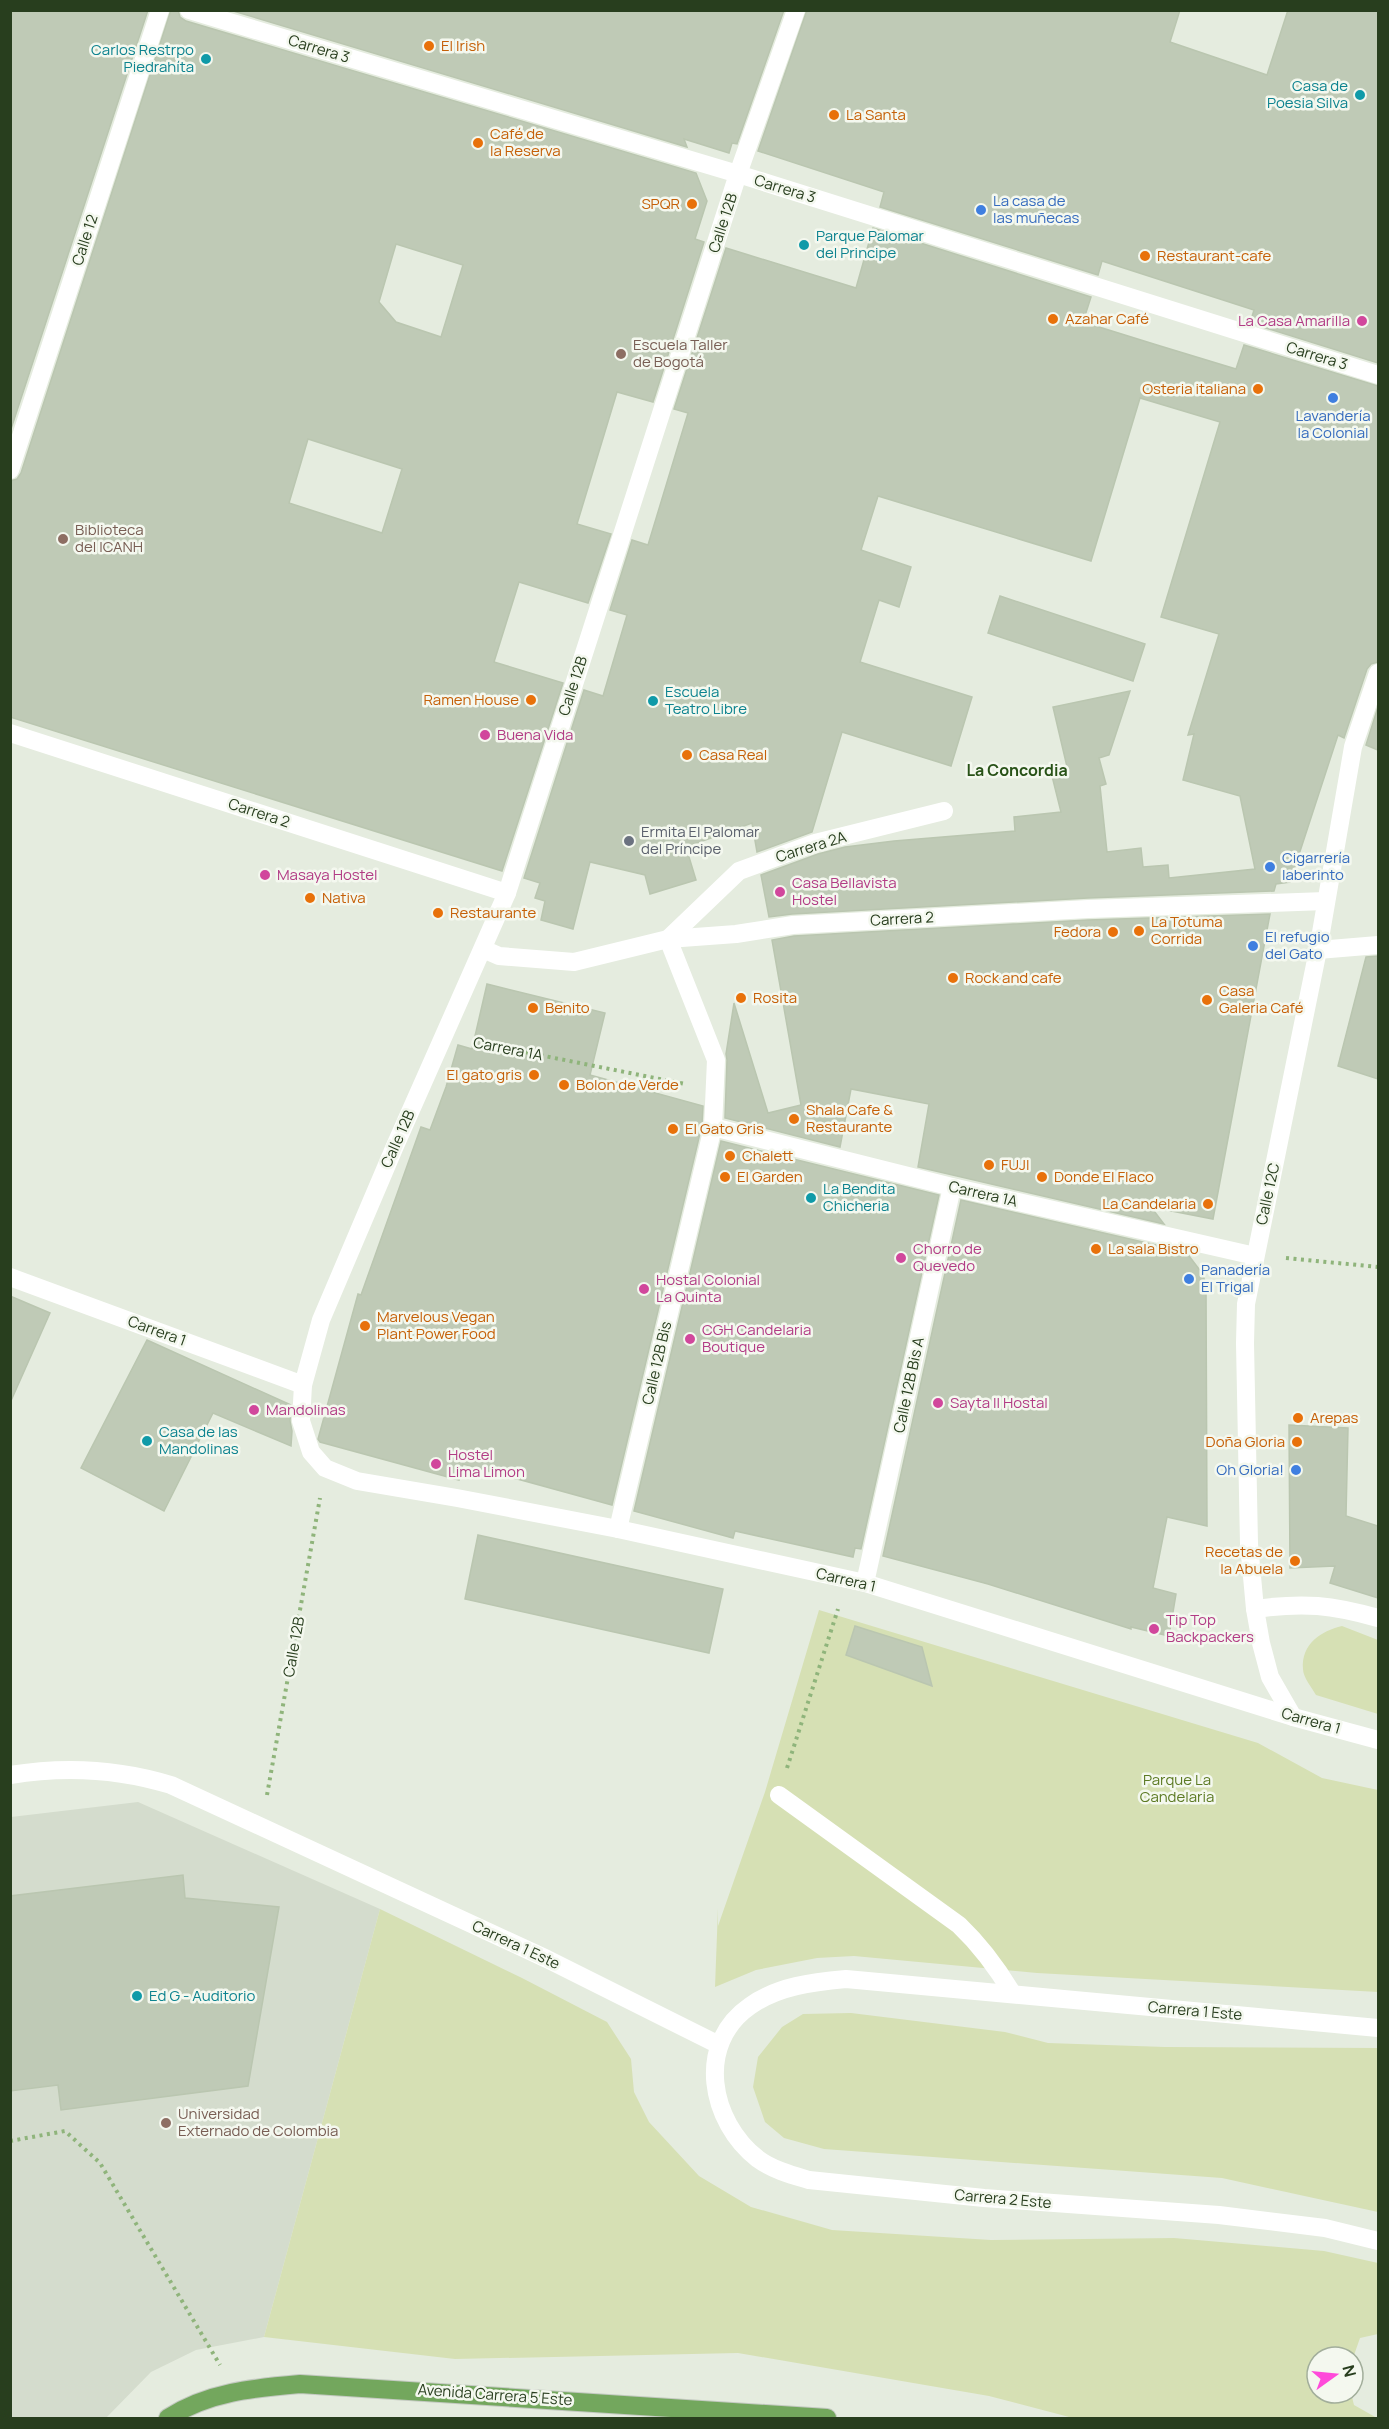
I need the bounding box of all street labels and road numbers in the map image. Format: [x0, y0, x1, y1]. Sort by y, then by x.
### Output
street label: Carrera 3 [286, 29, 352, 68]
street label: Carrera 3 [752, 169, 818, 208]
street label: Calle 12B [703, 190, 742, 255]
street label: Calle 12 [66, 212, 103, 268]
street label: Carrera 3 [1284, 336, 1350, 375]
street label: Calle 12B [553, 653, 592, 718]
street label: Carrera 2 [226, 793, 293, 832]
street label: Carrera 2A [773, 826, 849, 867]
street label: Carrera 2 [870, 906, 934, 931]
street label: Carrera 1A [472, 1031, 545, 1066]
street label: Calle 12B [375, 1106, 420, 1171]
street label: Calle 12C [1251, 1161, 1284, 1227]
street label: Carrera 1A [947, 1175, 1020, 1212]
street label: Carrera 1 [125, 1310, 189, 1351]
street label: Calle 12B Bis [637, 1319, 676, 1407]
street label: Calle 12B Bis A [888, 1335, 929, 1435]
street label: Carrera 1 [814, 1562, 878, 1597]
street label: Calle 12B [278, 1615, 309, 1679]
street label: Carrera 1 [1279, 1702, 1343, 1739]
street label: Carrera 1 Este [469, 1915, 564, 1974]
street label: Carrera 1 Este [1147, 1996, 1243, 2025]
street label: Carrera 2 Este [954, 2184, 1053, 2213]
street label: Avenida Carrera 5 Este [417, 2379, 573, 2410]

